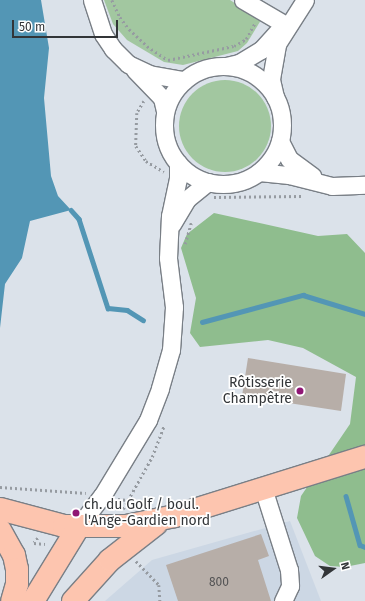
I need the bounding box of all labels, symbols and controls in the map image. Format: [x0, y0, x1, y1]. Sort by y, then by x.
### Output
scale bar [14, 12, 120, 38]
text: 50 m [19, 20, 45, 34]
place label: Rôtisserie Champêtre [223, 375, 292, 408]
marker: Rôtisserie Champêtre [295, 386, 305, 396]
place label: ch. du Golf / boul. l'Ange-Gardien nord [84, 497, 210, 530]
marker: ch. du Golf / boul. l'Ange-Gardien nord [71, 508, 81, 518]
north arrow [313, 549, 353, 589]
text: N [338, 561, 352, 571]
house number: 800 [209, 576, 229, 590]

